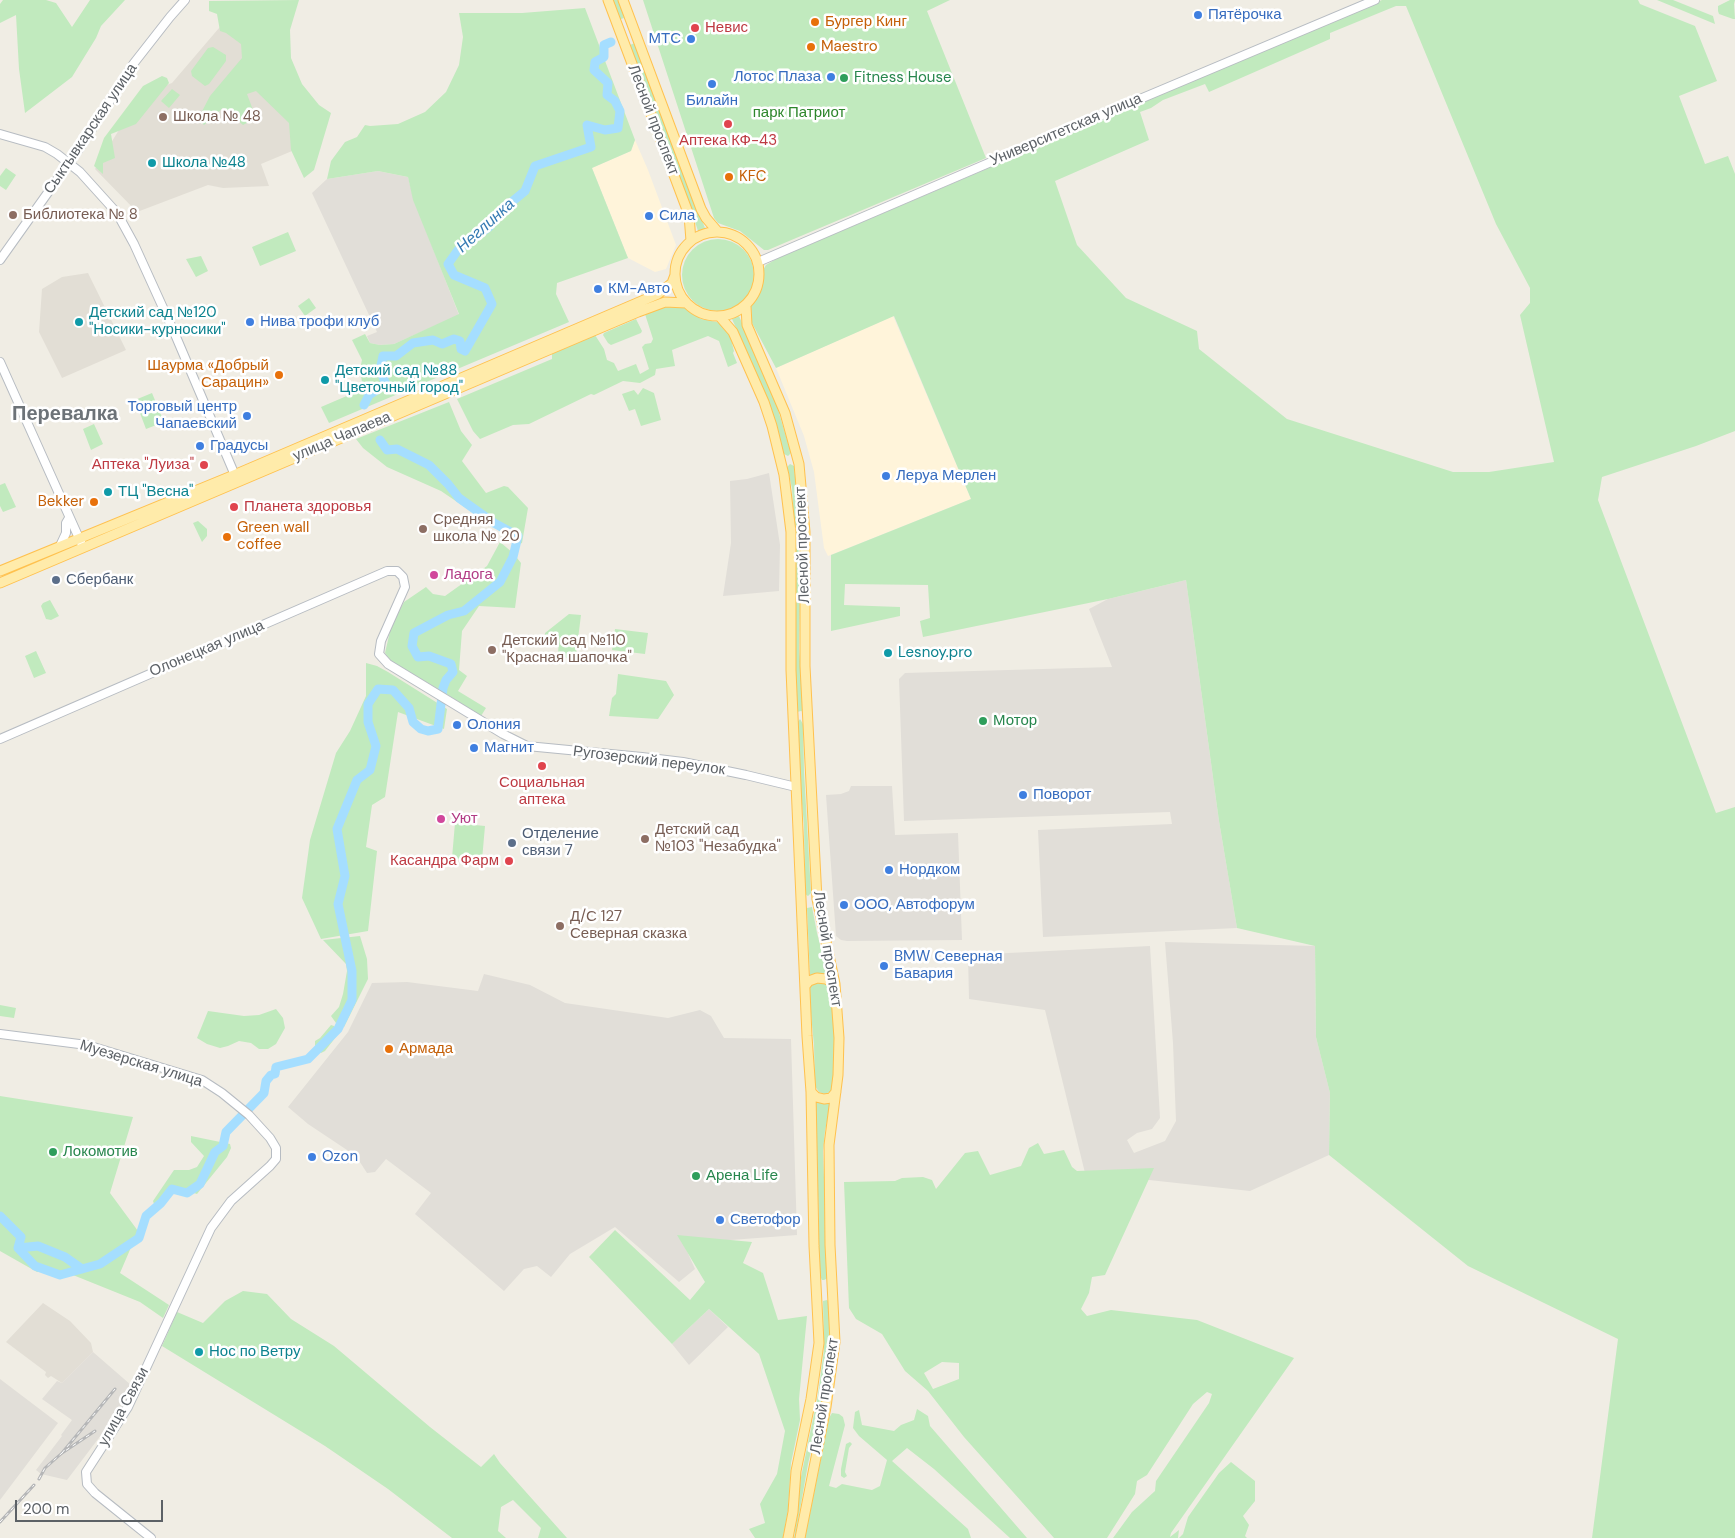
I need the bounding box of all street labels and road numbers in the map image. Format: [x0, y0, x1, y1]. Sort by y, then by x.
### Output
street label: Сыктывкарская улица [41, 60, 141, 198]
street label: Лесной проспект [624, 62, 682, 178]
street label: Университетская улица [987, 90, 1145, 170]
street label: улица Чапаева [290, 408, 394, 466]
street label: Лесной проспект [792, 486, 814, 604]
street label: Олонецкая улица [147, 617, 267, 681]
street label: Ругозерский переулок [572, 743, 726, 779]
street label: Лесной проспект [809, 890, 845, 1008]
street label: Муезерская улица [77, 1037, 205, 1091]
street label: Лесной проспект [807, 1337, 843, 1455]
street label: улица Связи [95, 1364, 153, 1450]

